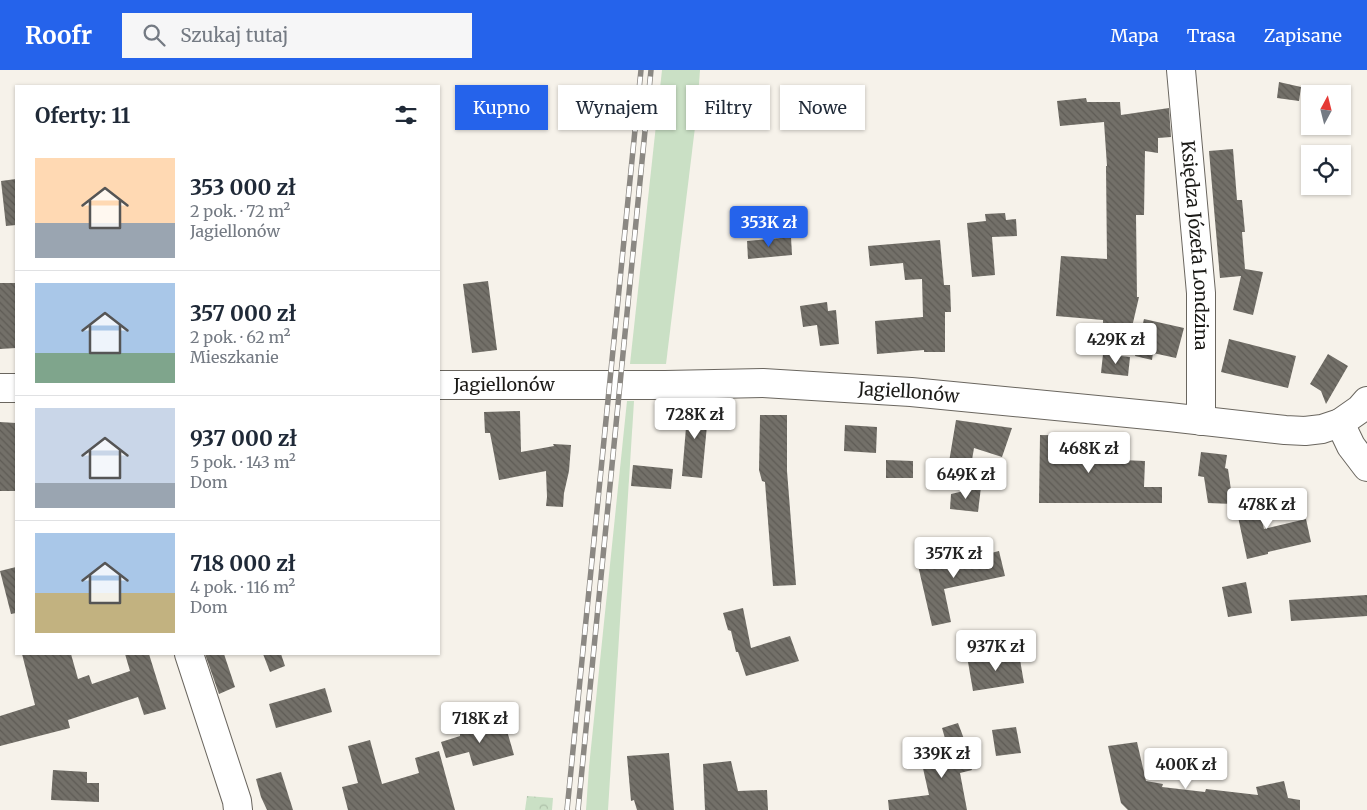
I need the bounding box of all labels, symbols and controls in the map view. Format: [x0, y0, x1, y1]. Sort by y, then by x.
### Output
search box [122, 13, 472, 58]
text: Roofr [25, 20, 92, 51]
icon: search [140, 21, 168, 49]
text: Szukaj tutaj [180, 23, 288, 47]
text: Mapa [1111, 24, 1159, 47]
text: Trasa [1187, 24, 1236, 47]
text: Zapisane [1264, 24, 1342, 47]
chip: Kupno [455, 85, 548, 130]
chip: Wynajem [558, 85, 676, 130]
chip: Filtry [686, 85, 770, 130]
chip: Nowe [780, 85, 865, 130]
north arrow [1301, 85, 1351, 135]
map controls [1301, 85, 1351, 195]
icon: filters [392, 101, 420, 129]
text: Oferty: 11 [35, 102, 130, 129]
street label: Księdza Józefa Londzina [1176, 139, 1213, 351]
button: locate [1301, 145, 1351, 195]
text: 353 000 zł [190, 174, 296, 201]
icon: home [75, 178, 135, 238]
text: 2 pok. · 72 m² [190, 201, 290, 221]
pin: 353K zł [723, 206, 815, 248]
text: 353K zł [741, 212, 797, 232]
text: Jagiellonów [190, 221, 280, 241]
text: 357 000 zł [190, 300, 296, 327]
icon: home [75, 303, 135, 363]
pin: 429K zł [1070, 322, 1162, 365]
text: 2 pok. · 62 m² [190, 327, 290, 347]
text: 429K zł [1087, 329, 1145, 349]
text: Mieszkanie [190, 347, 279, 367]
street label: Jagiellonów [452, 373, 555, 396]
street label: Jagiellonów [857, 377, 961, 408]
pin: 728K zł [649, 398, 741, 440]
text: 728K zł [666, 404, 724, 424]
text: 937 000 zł [190, 425, 297, 452]
icon: home [75, 428, 135, 488]
pin: 468K zł [1043, 432, 1135, 474]
text: 468K zł [1059, 438, 1119, 458]
text: 5 pok. · 143 m² [190, 452, 296, 472]
pin: 649K zł [920, 458, 1012, 500]
text: 649K zł [936, 464, 996, 484]
text: Dom [190, 472, 228, 492]
pin: 478K zł [1221, 488, 1313, 530]
text: 478K zł [1238, 494, 1296, 514]
pin: 357K zł [908, 536, 1000, 579]
text: 357K zł [925, 543, 983, 563]
text: 718 000 zł [190, 550, 296, 577]
icon: home [75, 553, 135, 613]
text: 4 pok. · 116 m² [190, 577, 295, 597]
text: Dom [190, 597, 228, 617]
pin: 937K zł [950, 630, 1042, 672]
text: 937K zł [967, 636, 1025, 656]
pin: 718K zł [434, 702, 526, 744]
text: 718K zł [452, 708, 508, 728]
pin: 339K zł [896, 736, 988, 779]
text: 339K zł [913, 743, 971, 763]
pin: 400K zł [1140, 748, 1232, 790]
text: 400K zł [1155, 754, 1217, 774]

